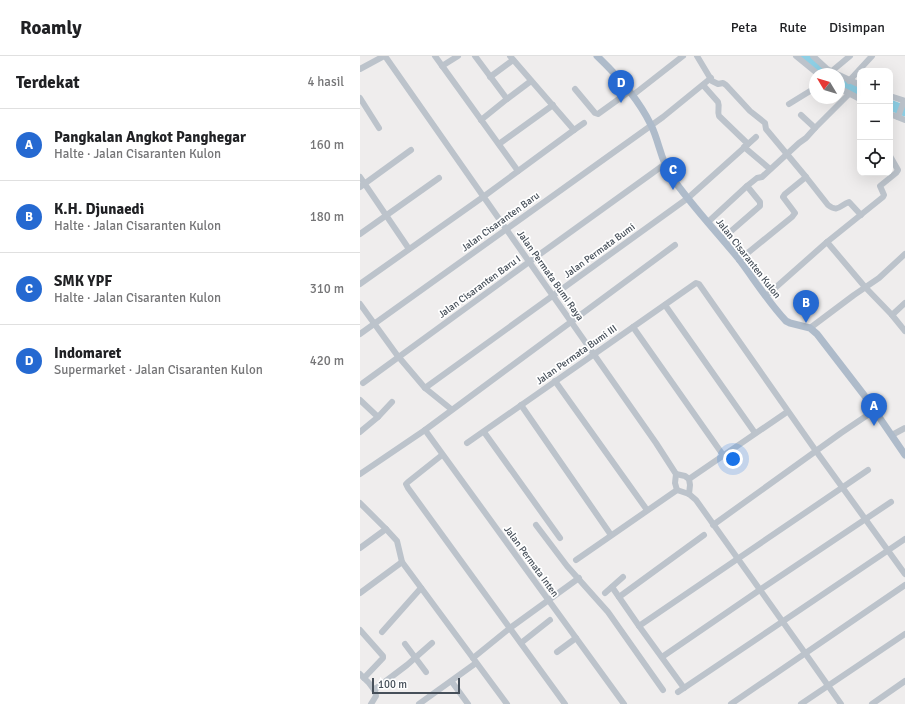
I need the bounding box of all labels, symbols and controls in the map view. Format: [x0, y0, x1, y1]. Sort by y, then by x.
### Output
text: Roamly [20, 16, 82, 40]
text: Peta [731, 19, 757, 36]
text: Rute [779, 19, 807, 36]
text: Disimpan [829, 19, 885, 36]
north arrow [809, 68, 845, 104]
map controls [857, 68, 893, 176]
button: + [857, 68, 893, 104]
pin: D [608, 70, 634, 103]
text: Terdekat [16, 72, 80, 93]
text: 4 hasil [307, 74, 344, 90]
button: − [857, 104, 893, 140]
text: Pangkalan Angkot Panghegar [54, 128, 246, 146]
text: A [25, 137, 33, 153]
text: 160 m [310, 137, 344, 153]
button: locate [857, 140, 893, 176]
text: Halte · Jalan Cisaranten Kulon [54, 146, 221, 162]
pin: C [660, 157, 686, 190]
street label: Jalan Cisaranten Baru [459, 189, 542, 254]
text: K.H. Djunaedi [54, 200, 144, 218]
text: B [25, 209, 33, 225]
text: 180 m [310, 209, 344, 225]
street label: Jalan Cisaranten Kulon [713, 216, 783, 301]
text: Halte · Jalan Cisaranten Kulon [54, 218, 221, 234]
street label: Jalan Permata Bumi [562, 221, 637, 281]
street label: Jalan Permata Bumi Raya [514, 228, 586, 323]
street label: Jalan Cisaranten Baru I [436, 253, 523, 321]
text: SMK YPF [54, 272, 112, 290]
text: C [25, 281, 33, 297]
text: 310 m [310, 281, 344, 297]
text: Halte · Jalan Cisaranten Kulon [54, 290, 221, 306]
pin: B [793, 290, 819, 323]
street label: Jalan Permata Bumi III [534, 322, 619, 387]
text: Indomaret [54, 344, 121, 362]
text: D [25, 353, 33, 369]
text: 420 m [310, 353, 344, 369]
text: Supermarket · Jalan Cisaranten Kulon [54, 362, 263, 378]
pin: A [861, 393, 887, 426]
your location [723, 449, 743, 469]
street label: Jalan Permata Inten [501, 524, 561, 600]
scale bar [372, 676, 460, 695]
text: 100 m [378, 678, 407, 691]

